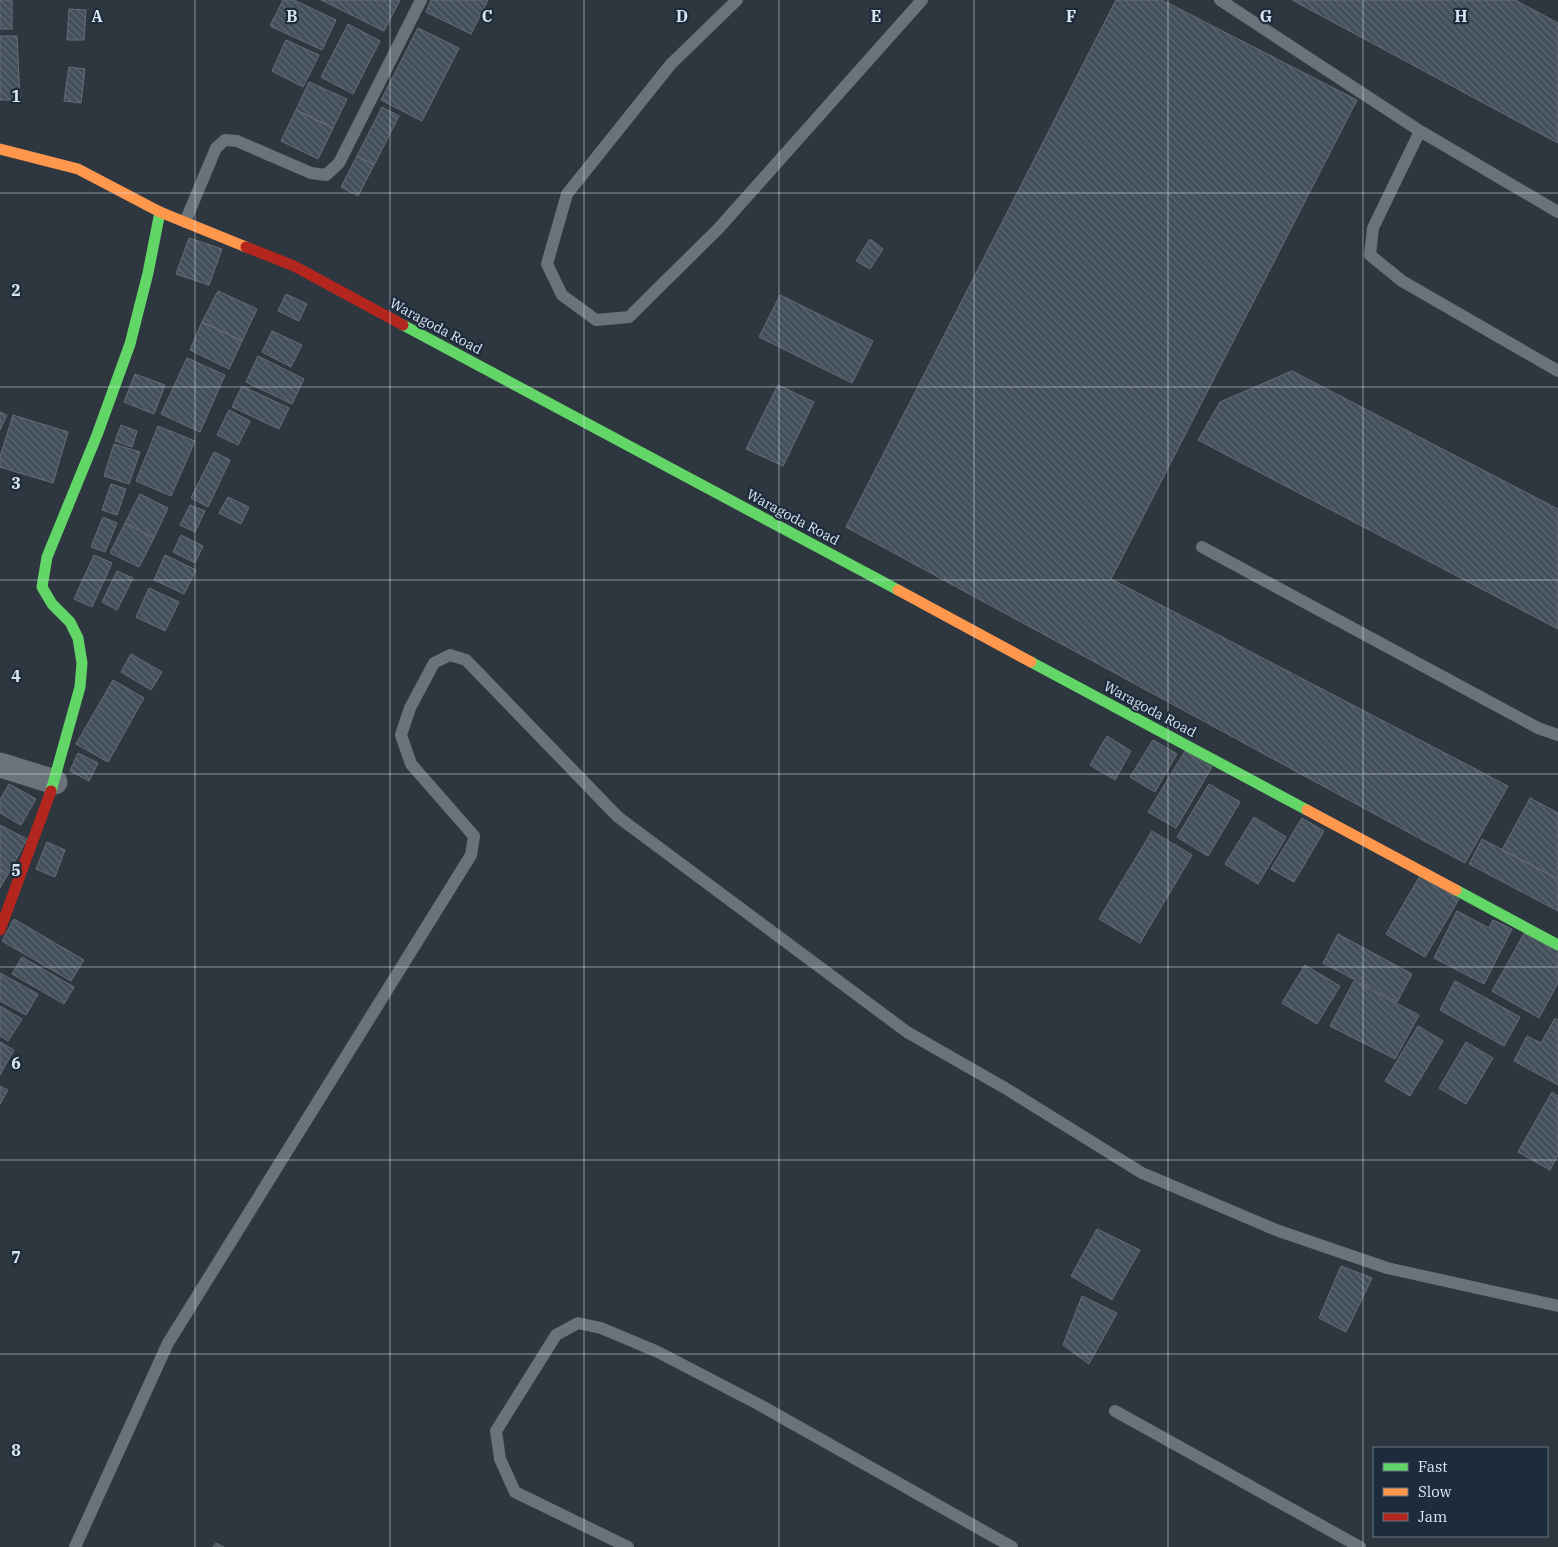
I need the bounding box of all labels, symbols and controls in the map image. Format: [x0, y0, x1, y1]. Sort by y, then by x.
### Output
text: A [91, 6, 103, 26]
text: B [286, 6, 298, 26]
text: C [482, 6, 492, 26]
text: D [676, 6, 688, 26]
text: E [871, 6, 881, 26]
text: F [1066, 6, 1076, 26]
text: G [1260, 6, 1272, 26]
text: H [1455, 6, 1468, 26]
text: 1 [11, 86, 21, 106]
text: 2 [11, 280, 21, 300]
street label: Waragoda Road [387, 294, 486, 358]
text: 3 [11, 473, 21, 493]
street label: Waragoda Road [744, 485, 843, 549]
text: 4 [11, 666, 21, 686]
street label: Waragoda Road [1101, 677, 1200, 741]
text: 5 [11, 860, 21, 880]
text: 6 [11, 1053, 21, 1073]
text: 7 [11, 1247, 21, 1267]
text: 8 [11, 1440, 21, 1460]
legend [1373, 1447, 1548, 1537]
text: Fast [1418, 1457, 1448, 1476]
text: Slow [1418, 1482, 1452, 1501]
text: Jam [1418, 1507, 1447, 1526]

